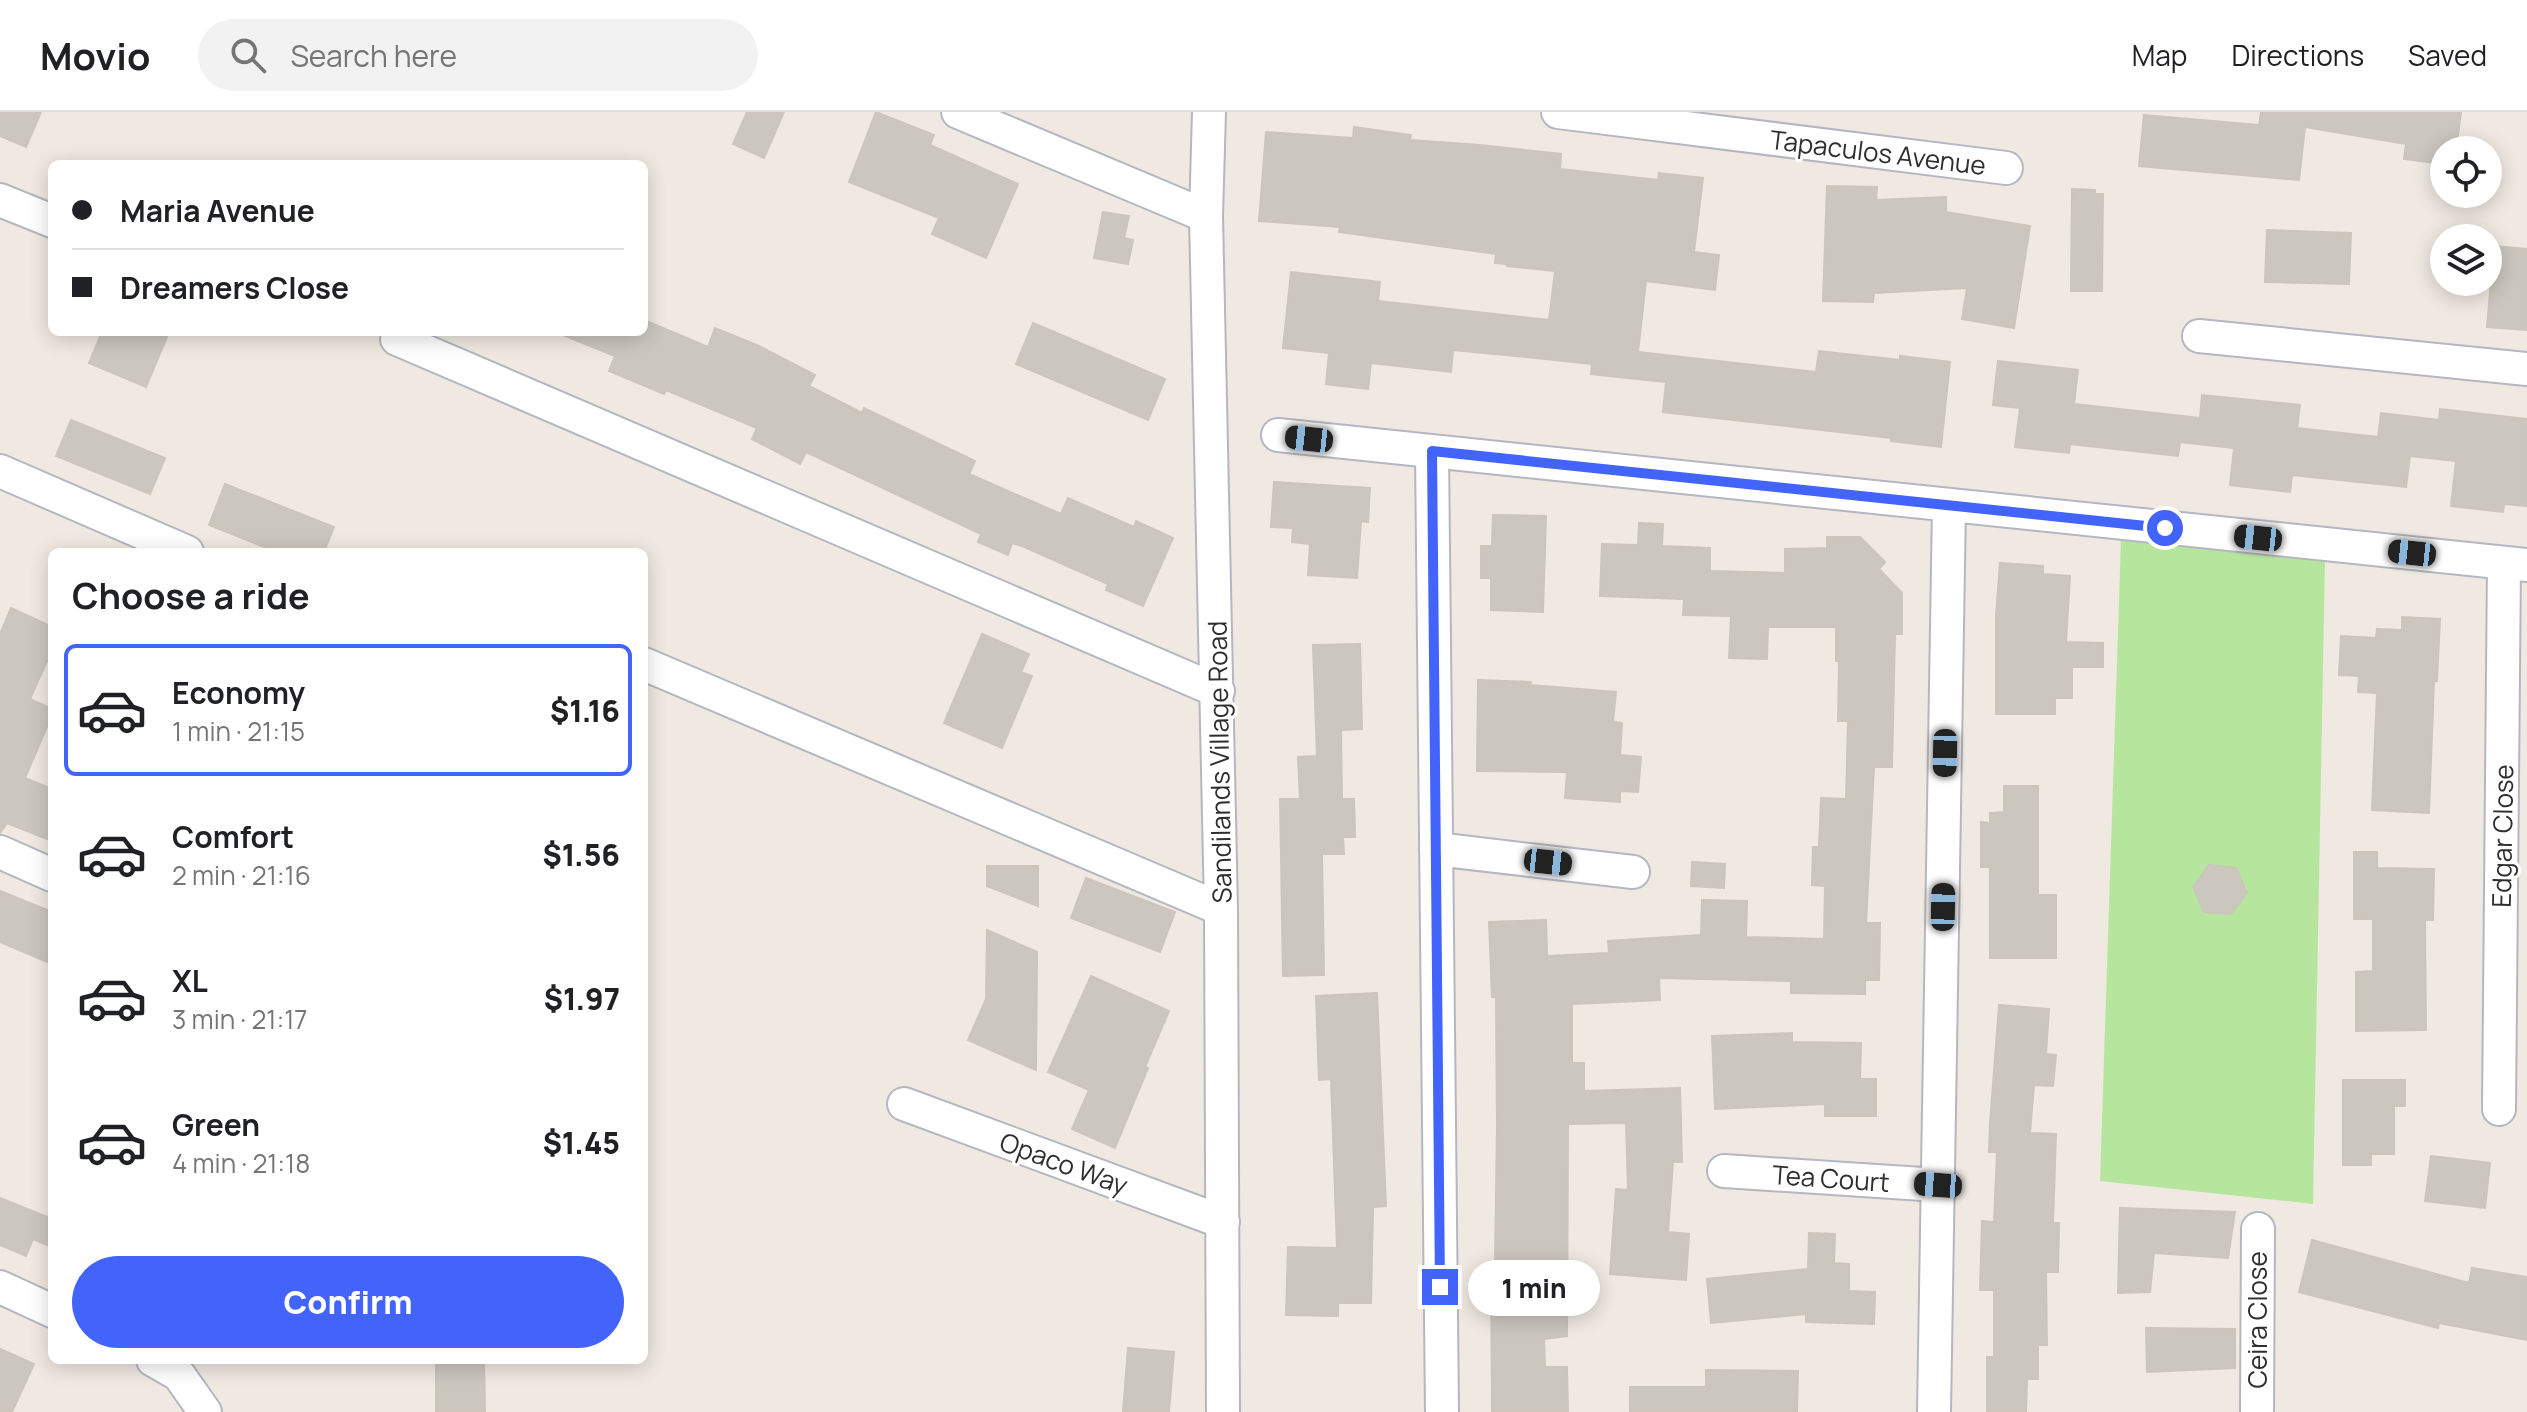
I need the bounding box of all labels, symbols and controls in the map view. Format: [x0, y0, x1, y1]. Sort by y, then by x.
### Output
search box [198, 19, 758, 91]
text: Movio [40, 29, 150, 81]
icon: search [226, 33, 270, 77]
text: Search here [290, 35, 457, 76]
text: Map [2132, 36, 2187, 74]
text: Directions [2231, 36, 2364, 74]
text: Saved [2408, 36, 2487, 74]
street label: Tapaculos Avenue [1768, 121, 1988, 183]
map controls [2430, 136, 2502, 296]
button: locate [2430, 136, 2502, 208]
text: Maria Avenue [120, 190, 315, 231]
button: layers [2430, 224, 2502, 296]
text: Dreamers Close [120, 267, 349, 308]
car [1284, 425, 1334, 453]
route start [2147, 510, 2183, 546]
car [2233, 524, 2283, 552]
car [2387, 539, 2437, 567]
text: Choose a ride [72, 571, 310, 620]
street label: Sandilands Village Road [1199, 620, 1239, 904]
text: Economy [172, 672, 305, 713]
icon: car [76, 674, 148, 746]
text: $1.16 [550, 690, 620, 731]
text: 1 min · 21:15 [172, 713, 305, 749]
car [1933, 729, 1957, 777]
street label: Edgar Close [2483, 764, 2521, 908]
text: Comfort [172, 816, 294, 857]
icon: car [76, 818, 148, 890]
text: $1.56 [542, 834, 620, 875]
car [1523, 848, 1573, 876]
text: 2 min · 21:16 [172, 857, 311, 893]
car [1931, 883, 1955, 931]
text: XL [172, 960, 208, 1001]
icon: car [76, 962, 148, 1034]
text: $1.97 [544, 978, 620, 1019]
text: 3 min · 21:17 [172, 1001, 307, 1037]
text: Green [172, 1104, 260, 1145]
icon: car [76, 1106, 148, 1178]
text: $1.45 [543, 1122, 620, 1163]
street label: Opaco Way [995, 1123, 1133, 1203]
text: 4 min · 21:18 [172, 1145, 310, 1181]
street label: Tea Court [1771, 1156, 1891, 1200]
car [1913, 1171, 1963, 1199]
street label: Ceira Close [2239, 1251, 2275, 1389]
button: Confirm [72, 1256, 624, 1348]
callout: 1 min [1468, 1259, 1600, 1315]
route end [1422, 1269, 1458, 1305]
text: 1 min [1501, 1270, 1567, 1306]

